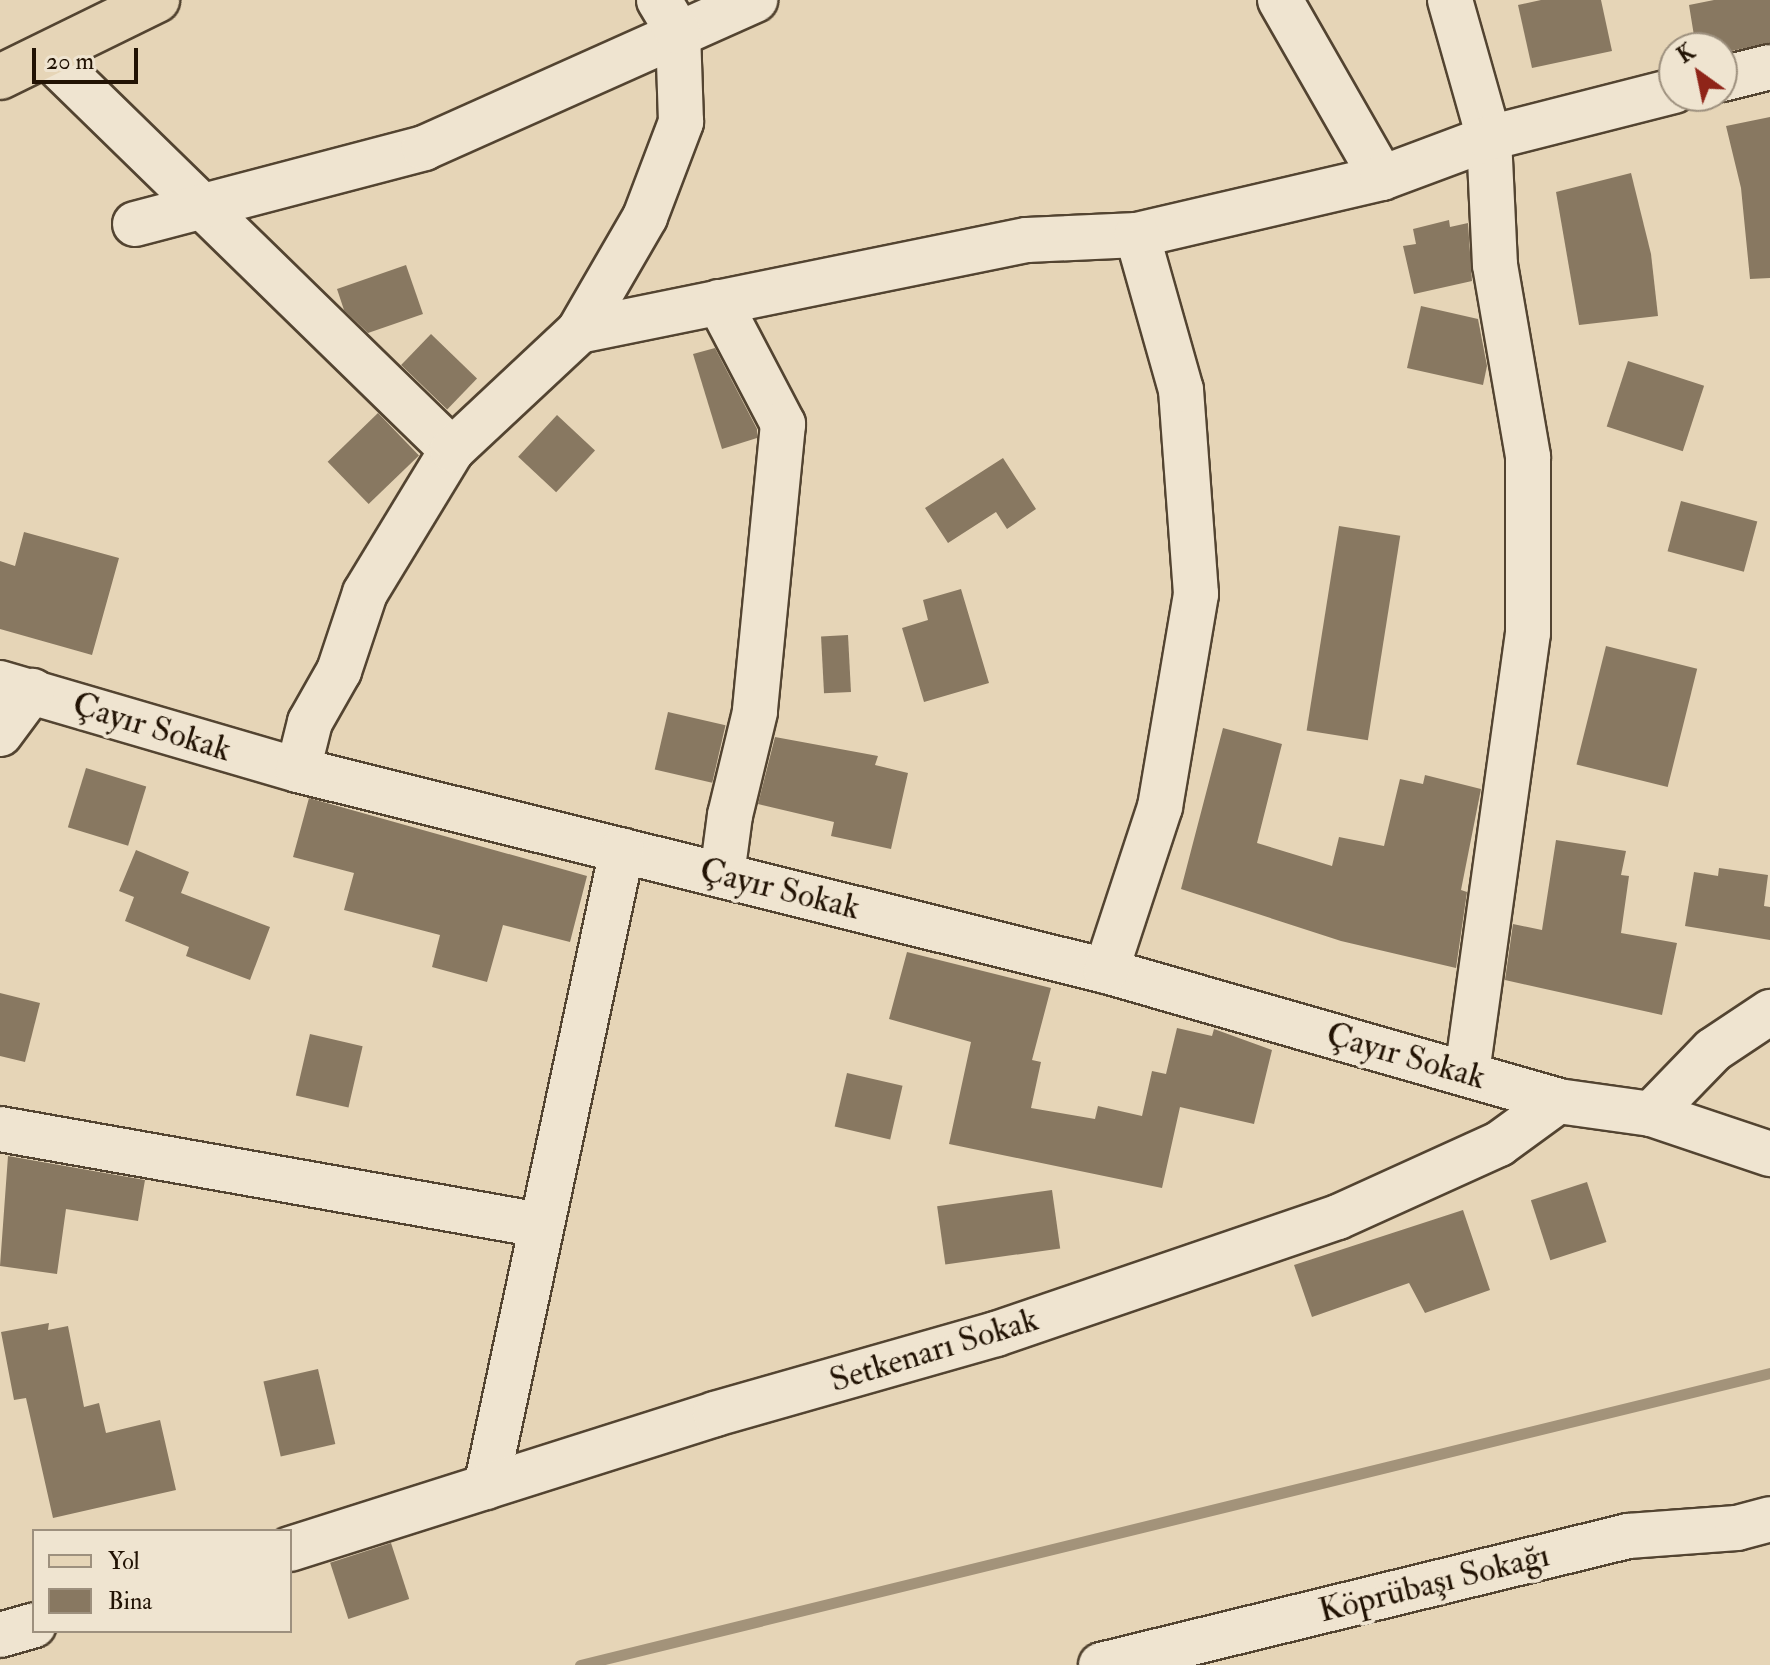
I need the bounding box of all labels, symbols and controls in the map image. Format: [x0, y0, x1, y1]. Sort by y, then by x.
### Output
scale bar [36, 32, 142, 82]
north arrow [1658, 32, 1738, 112]
text: K [1672, 38, 1700, 69]
text: 20 m [46, 46, 94, 77]
street label: Çayır Sokak [68, 684, 236, 770]
street label: Çayır Sokak [696, 849, 864, 929]
street label: Çayır Sokak [1322, 1014, 1490, 1098]
street label: Setkenarı Sokak [825, 1299, 1043, 1401]
legend [32, 1529, 292, 1633]
street label: Köprübaşı Sokağı [1314, 1535, 1554, 1631]
text: Yol [108, 1546, 140, 1577]
text: Bina [108, 1586, 152, 1617]

